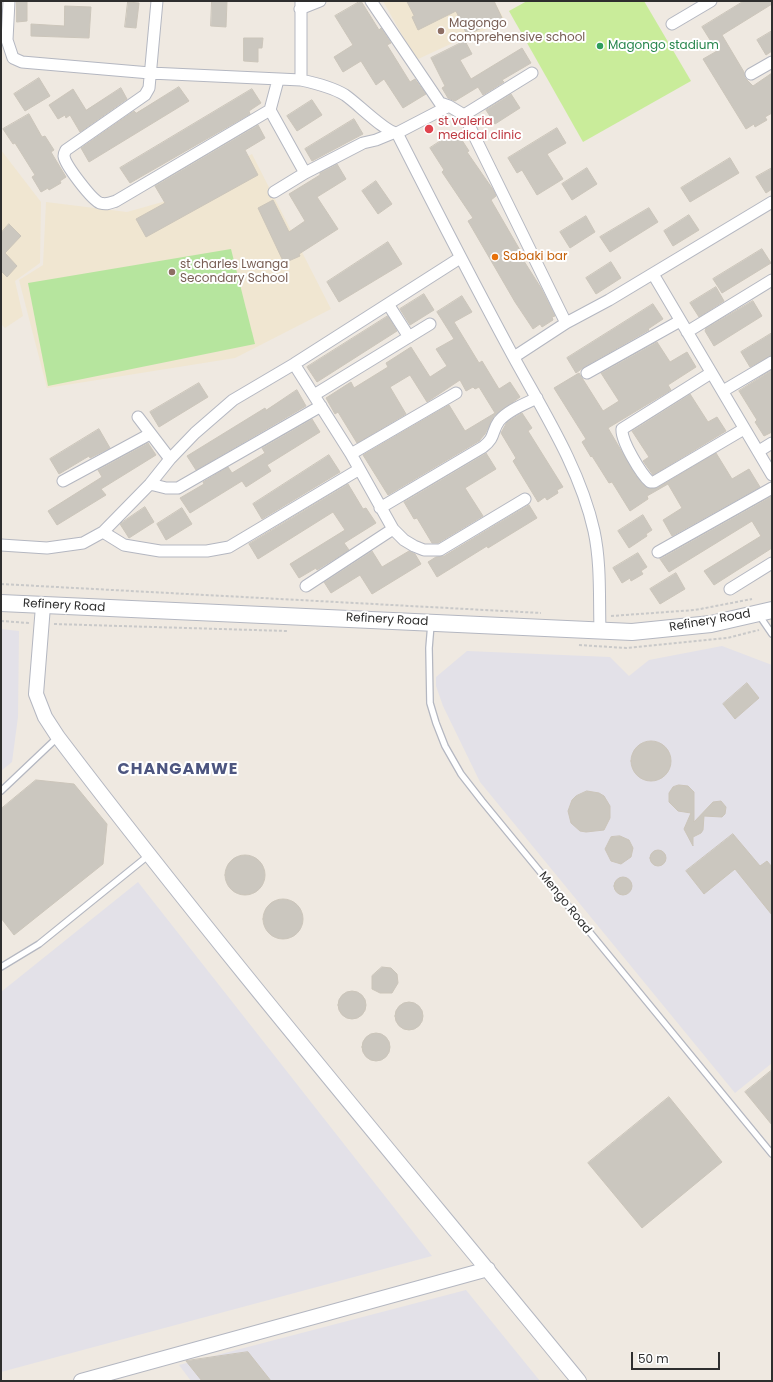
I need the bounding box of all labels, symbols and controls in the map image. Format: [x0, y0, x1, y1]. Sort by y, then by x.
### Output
place label: Magongo comprehensive school [449, 17, 585, 45]
marker: Magongo comprehensive school [436, 26, 446, 36]
place label: Magongo stadium [608, 39, 719, 53]
marker: Magongo stadium [595, 41, 605, 51]
place label: st valeria medical clinic [438, 115, 522, 143]
marker: st valeria medical clinic [423, 123, 435, 135]
place label: Sabaki bar [503, 250, 567, 264]
marker: Sabaki bar [490, 252, 500, 262]
place label: st charles Lwanga Secondary School [180, 258, 288, 286]
marker: st charles Lwanga Secondary School [167, 267, 177, 277]
street label: Refinery Road [22, 597, 106, 615]
street label: Refinery Road [668, 607, 752, 635]
street label: Refinery Road [345, 611, 429, 629]
district label: CHANGAMWE [118, 760, 238, 780]
street label: Mengo Road [536, 869, 594, 937]
scale bar [633, 1344, 722, 1370]
text: 50 m [638, 1350, 669, 1367]

